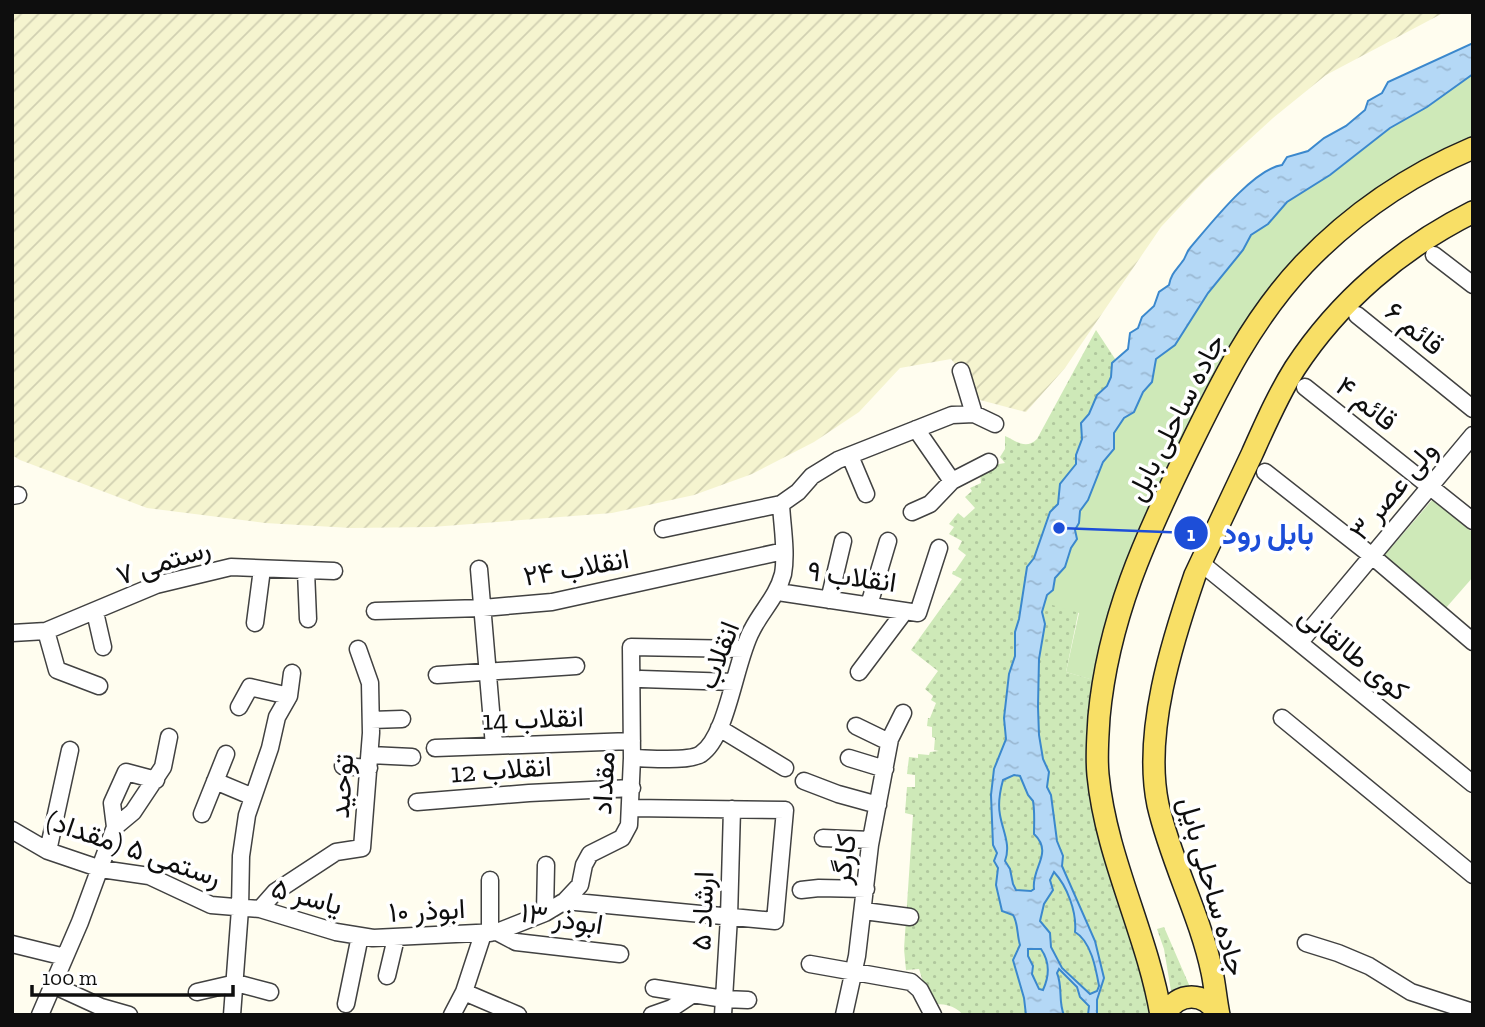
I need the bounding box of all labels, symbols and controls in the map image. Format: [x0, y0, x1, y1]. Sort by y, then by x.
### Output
street label: قائم ۶ [1377, 295, 1451, 364]
street label: جاده ساحلی بابل [1119, 328, 1232, 506]
street label: قائم ۴ [1328, 369, 1404, 439]
street label: ولی عصر ۳ [1342, 434, 1445, 547]
callout: بابل رود [1173, 508, 1328, 559]
text: بابل رود [1222, 516, 1314, 552]
text: 1 [1187, 521, 1196, 546]
street label: رستمی ۷ [112, 531, 215, 593]
street label: انقلاب ۲۴ [521, 542, 632, 593]
street label: انقلاب ۹ [805, 554, 899, 599]
street label: کوی طالقانی [1291, 599, 1415, 709]
street label: انقلاب [691, 617, 746, 694]
street label: انقلاب 14 [481, 700, 585, 737]
street label: انقلاب 12 [449, 750, 553, 789]
street label: مقداد [585, 750, 622, 816]
street label: توحید [323, 753, 361, 820]
street label: جاده ساحلی بایل [1171, 793, 1254, 979]
street label: رستمی ۵ (مقداد) [42, 803, 225, 895]
street label: کارگر [824, 832, 864, 887]
street label: یاسر ۵ [268, 871, 346, 923]
street label: ارشاد ۵ [685, 871, 721, 951]
street label: ابوذر ۱۰ [388, 892, 466, 930]
street label: ابوذر ۱۳ [518, 896, 606, 942]
scale bar [32, 954, 233, 998]
text: 100 m [42, 965, 97, 990]

